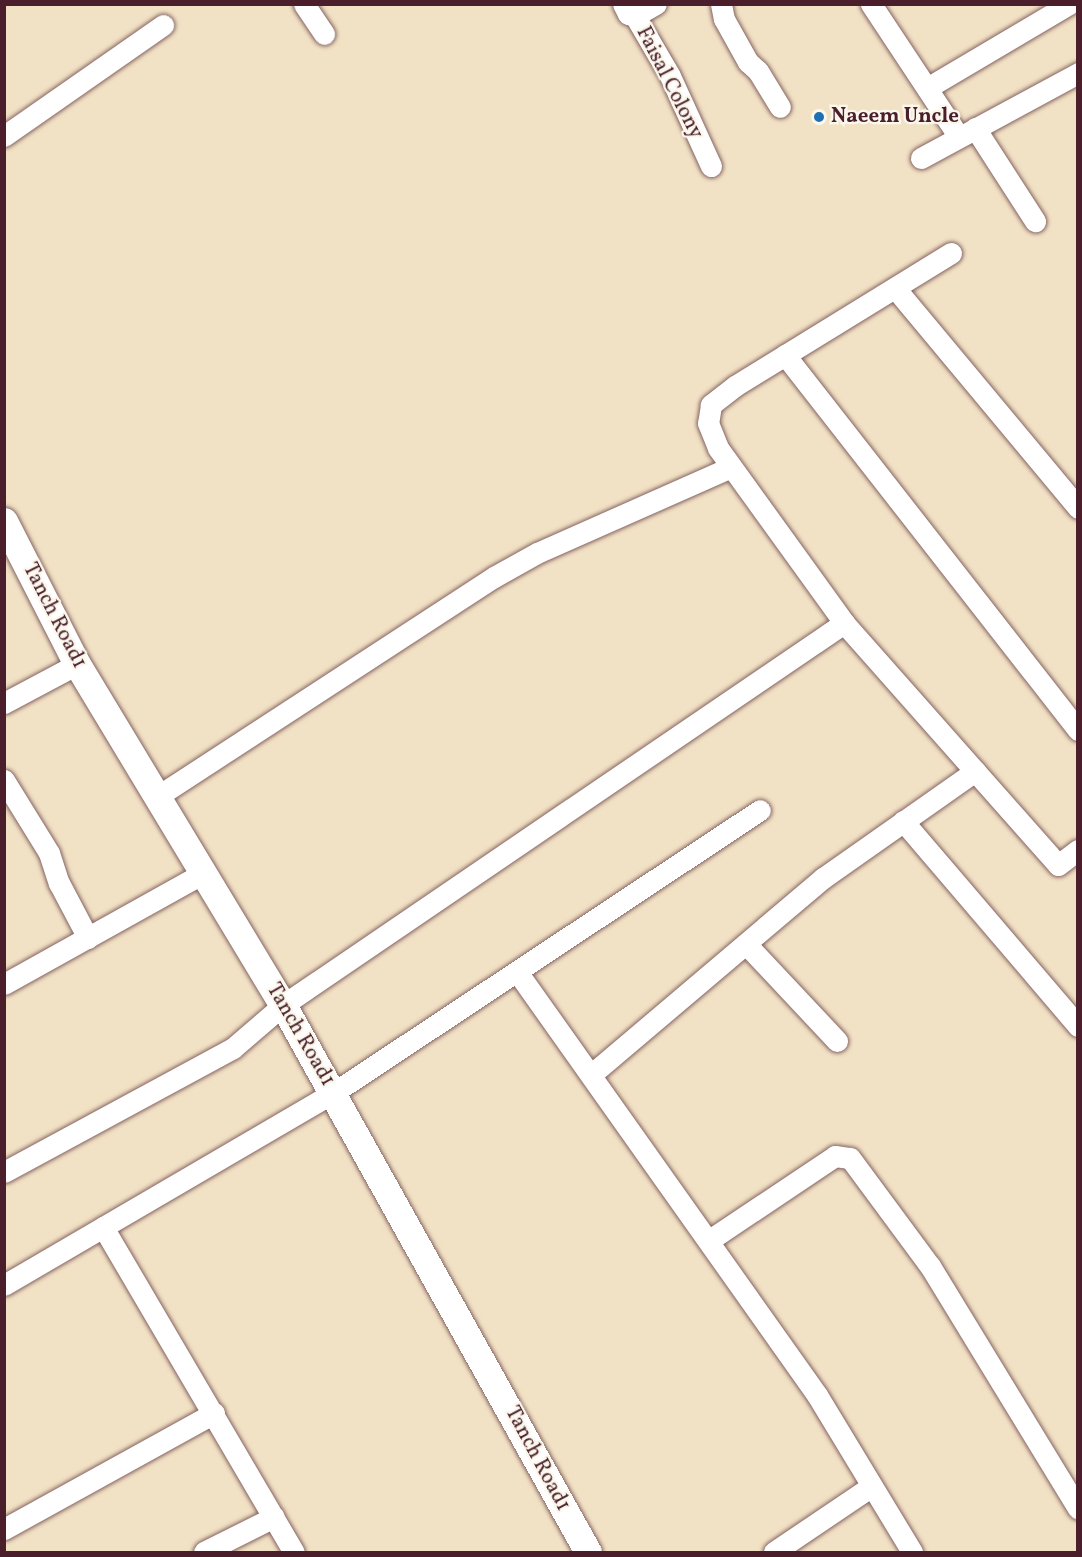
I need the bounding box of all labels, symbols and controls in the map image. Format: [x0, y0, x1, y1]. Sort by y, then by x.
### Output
street label: Faisal Colony [630, 23, 708, 143]
place label: Naeem Uncle [831, 104, 959, 130]
marker: Naeem Uncle [812, 110, 826, 124]
street label: Tanch Road1 [17, 559, 91, 673]
street label: Tanch Road1 [260, 979, 340, 1091]
street label: Tanch Road1 [499, 1402, 575, 1516]

